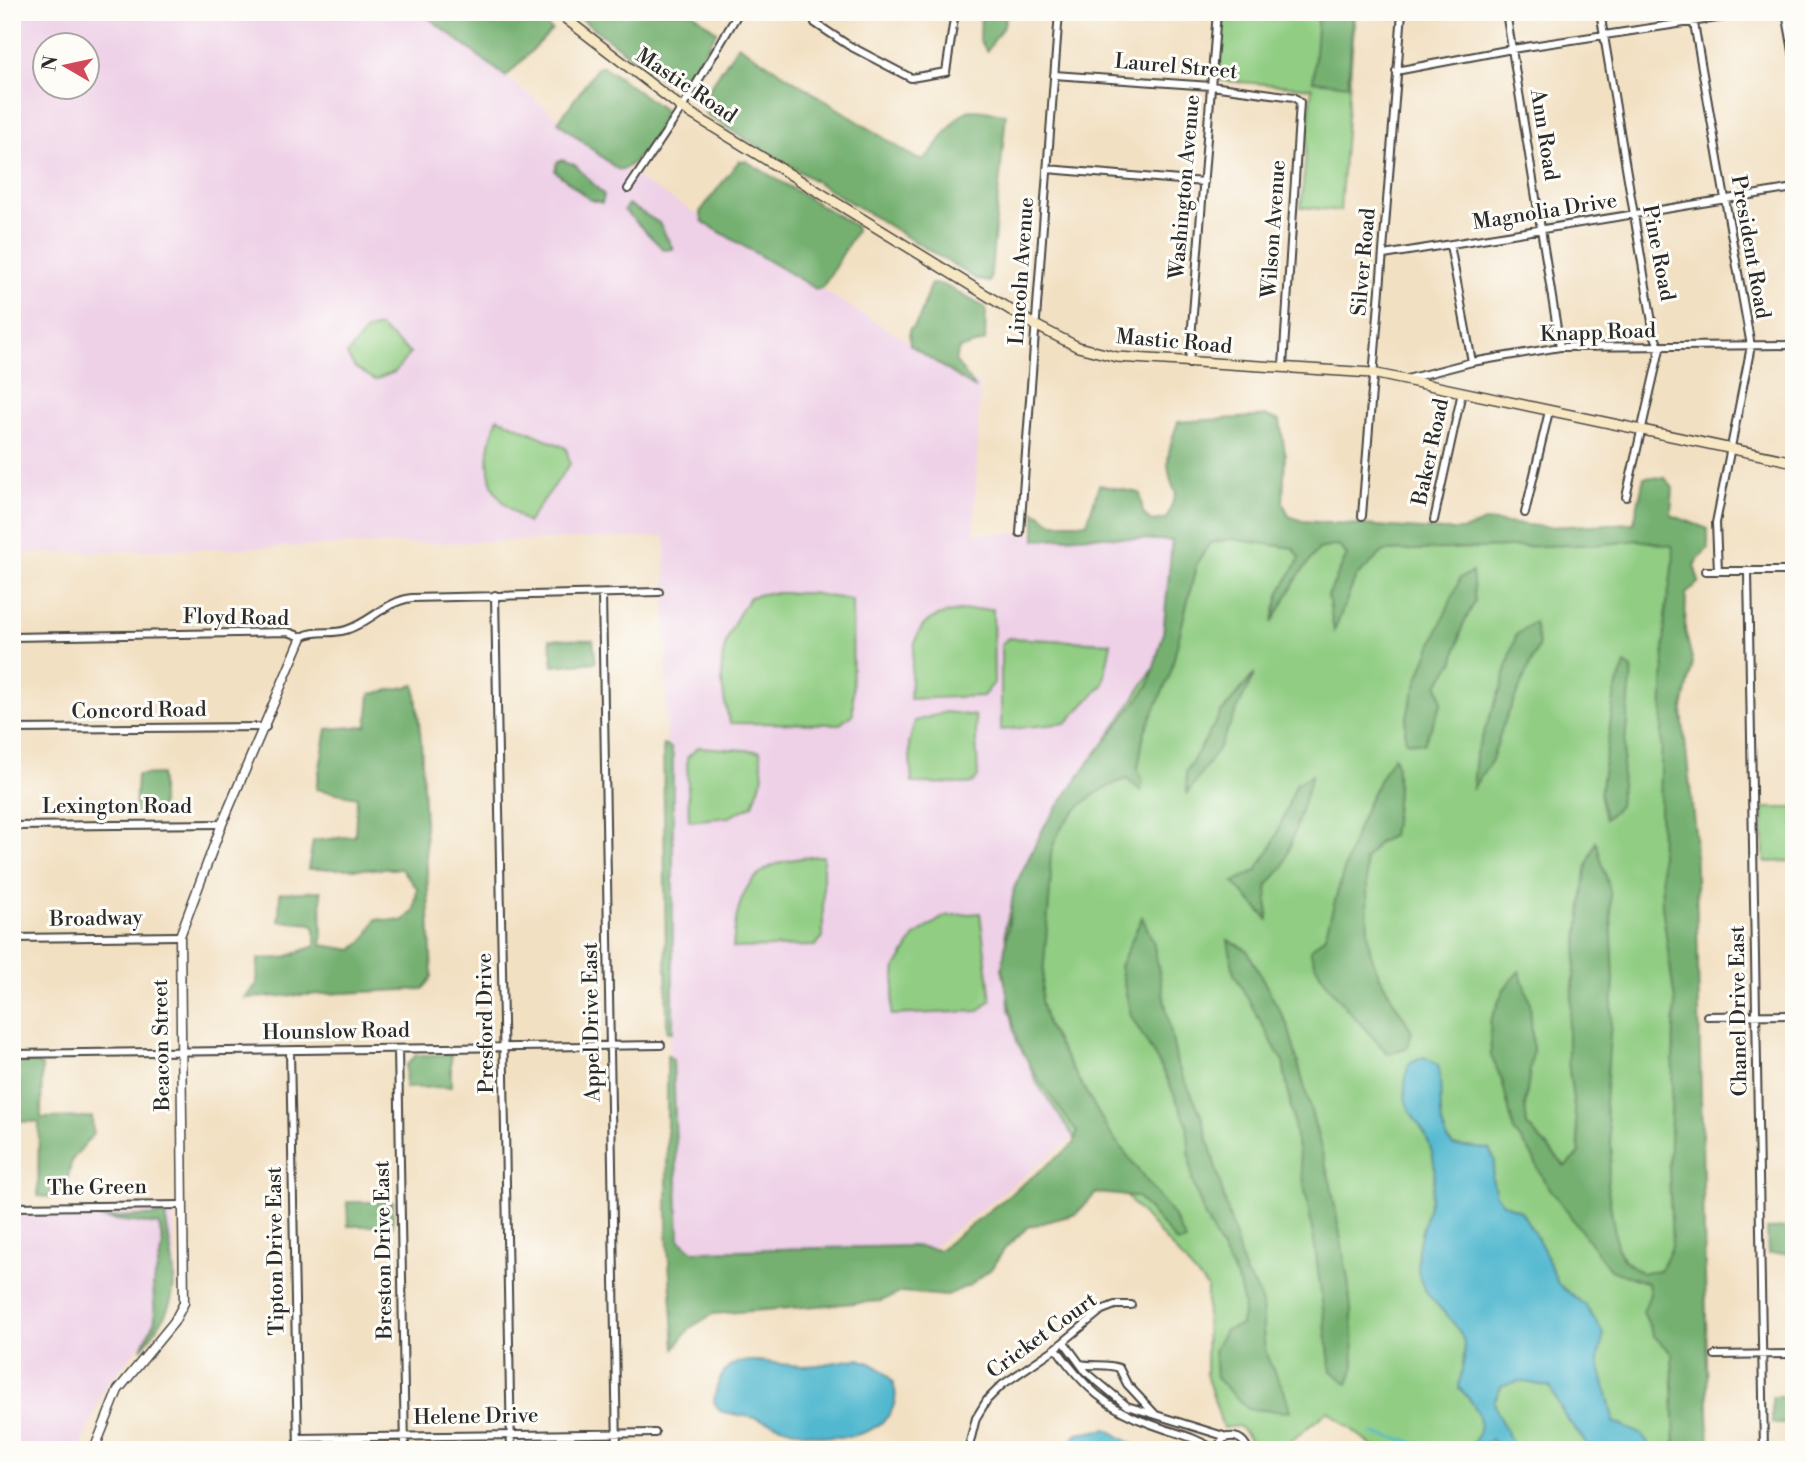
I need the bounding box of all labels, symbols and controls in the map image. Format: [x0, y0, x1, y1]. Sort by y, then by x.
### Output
north arrow [32, 32, 102, 102]
street label: Mastic Road [630, 43, 742, 129]
street label: Laurel Street [1113, 49, 1239, 85]
text: N [37, 54, 63, 73]
street label: Ann Road [1524, 86, 1564, 183]
street label: Washington Avenue [1164, 94, 1206, 281]
street label: Wilson Avenue [1256, 159, 1292, 300]
street label: President Road [1725, 173, 1775, 321]
street label: Magnolia Drive [1471, 188, 1619, 236]
street label: Lincoln Avenue [1004, 196, 1040, 346]
street label: Pine Road [1636, 203, 1680, 303]
street label: Silver Road [1346, 207, 1382, 317]
street label: Knapp Road [1540, 318, 1656, 348]
street label: Mastic Road [1115, 324, 1233, 360]
street label: Baker Road [1407, 396, 1455, 509]
street label: Floyd Road [183, 604, 289, 632]
street label: Concord Road [71, 697, 207, 725]
street label: Lexington Road [42, 794, 192, 820]
street label: Broadway [48, 905, 144, 933]
street label: Chanel Drive East [1725, 925, 1753, 1097]
street label: Appel Drive East [578, 941, 606, 1103]
street label: Presford Drive [472, 952, 500, 1094]
street label: Beacon Street [148, 978, 176, 1112]
street label: Hounslow Road [262, 1018, 410, 1046]
street label: Breston Drive East [369, 1160, 399, 1341]
street label: Tipton Drive East [262, 1166, 290, 1336]
street label: The Green [47, 1174, 148, 1202]
street label: Cricket Court [982, 1287, 1103, 1385]
street label: Helene Drive [413, 1403, 539, 1431]

